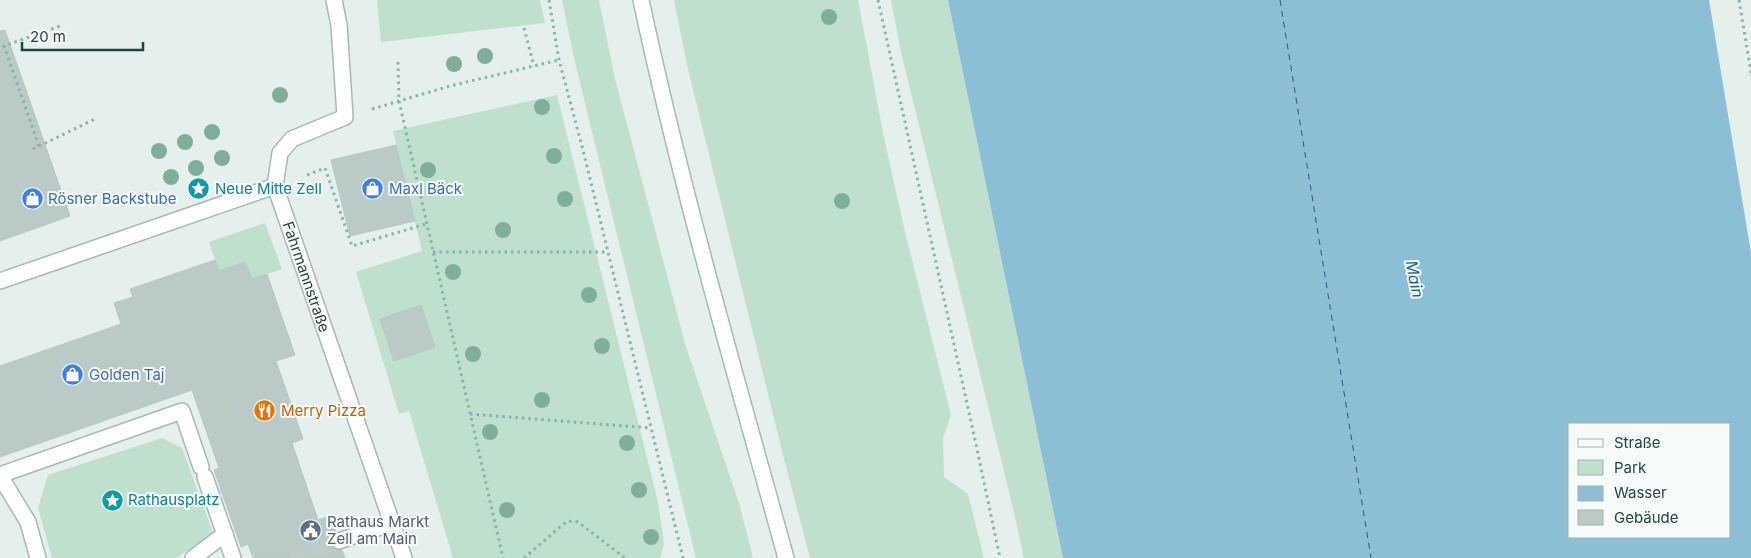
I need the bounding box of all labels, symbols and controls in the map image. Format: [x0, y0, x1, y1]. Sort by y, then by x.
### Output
scale bar [22, 20, 144, 52]
text: 20 m [30, 27, 66, 46]
place icon: Neue Mitte Zell [187, 177, 211, 201]
shop icon: Maxl Bäck [361, 177, 385, 201]
place label: Neue Mitte Zell [215, 179, 322, 198]
place label: Maxl Bäck [389, 179, 463, 198]
shop icon: Rösner Backstube [20, 187, 44, 211]
place label: Rösner Backstube [48, 189, 176, 208]
street label: Fahrmannstraße [279, 219, 334, 335]
water label: Main [1402, 259, 1428, 299]
shop icon: Golden Taj [61, 363, 85, 387]
place label: Golden Taj [89, 365, 164, 384]
restaurant icon: Merry Pizza [253, 399, 277, 423]
place label: Merry Pizza [281, 401, 366, 420]
legend [1568, 423, 1731, 538]
text: Straße [1614, 433, 1661, 452]
text: Park [1614, 458, 1647, 477]
text: Wasser [1614, 483, 1667, 502]
place icon: Rathausplatz [100, 488, 124, 512]
place label: Rathausplatz [128, 490, 219, 509]
text: Gebäude [1614, 508, 1679, 527]
place label: Rathaus Markt Zell am Main [327, 512, 429, 548]
public building icon: Rathaus Markt Zell am Main [299, 519, 323, 543]

